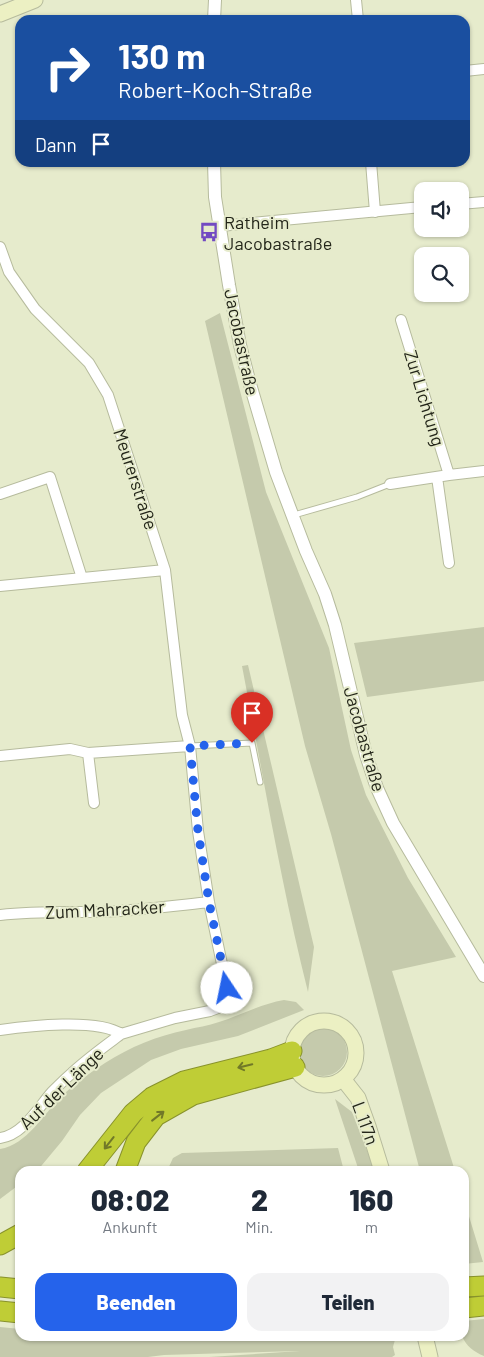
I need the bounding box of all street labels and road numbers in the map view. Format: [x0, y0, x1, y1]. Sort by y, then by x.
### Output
street label: Jacobastraße [220, 287, 264, 397]
street label: Zur Lichtung [400, 347, 450, 449]
street label: Meurerstraße [109, 426, 163, 532]
street label: Jacobastraße [340, 684, 390, 794]
street label: Zum Mahracker [45, 895, 166, 923]
street label: Auf der Länge [14, 1042, 108, 1134]
street label: L 117n [348, 1098, 384, 1148]

